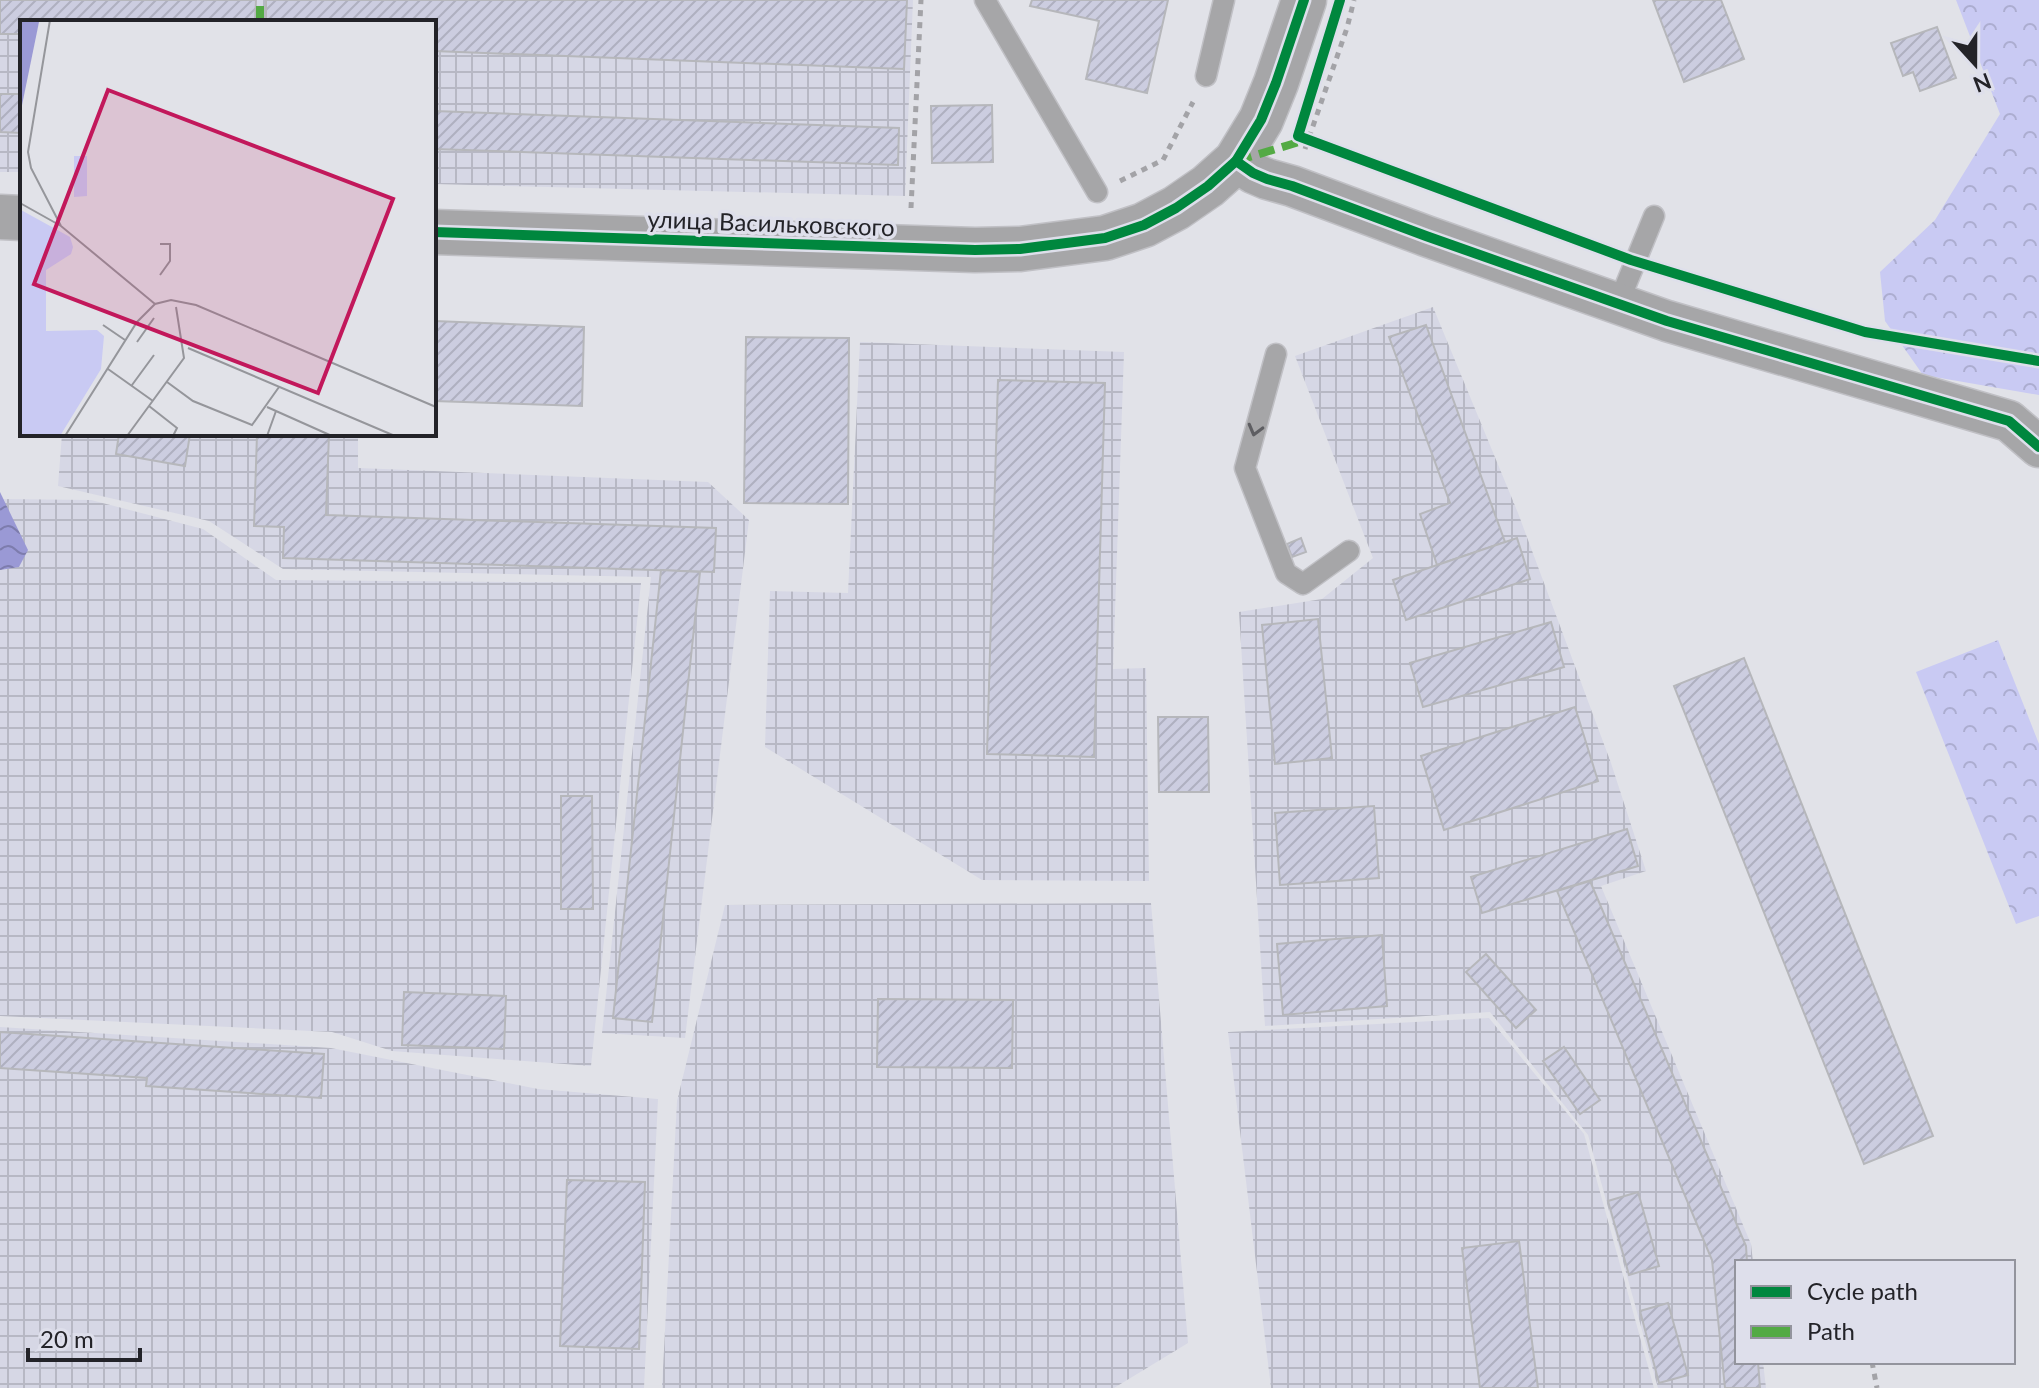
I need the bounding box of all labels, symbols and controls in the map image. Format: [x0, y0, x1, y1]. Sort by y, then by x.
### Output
inset map [20, 20, 436, 436]
north arrow [1935, 24, 2015, 104]
text: N [1970, 67, 1995, 99]
street label: улица Васильковского [647, 204, 895, 241]
one-way arrow [1248, 422, 1265, 436]
legend [1735, 1260, 2015, 1364]
text: Cycle path [1807, 1276, 1918, 1305]
scale bar [28, 1312, 140, 1362]
text: Path [1807, 1316, 1855, 1345]
text: 20 m [40, 1324, 94, 1353]

